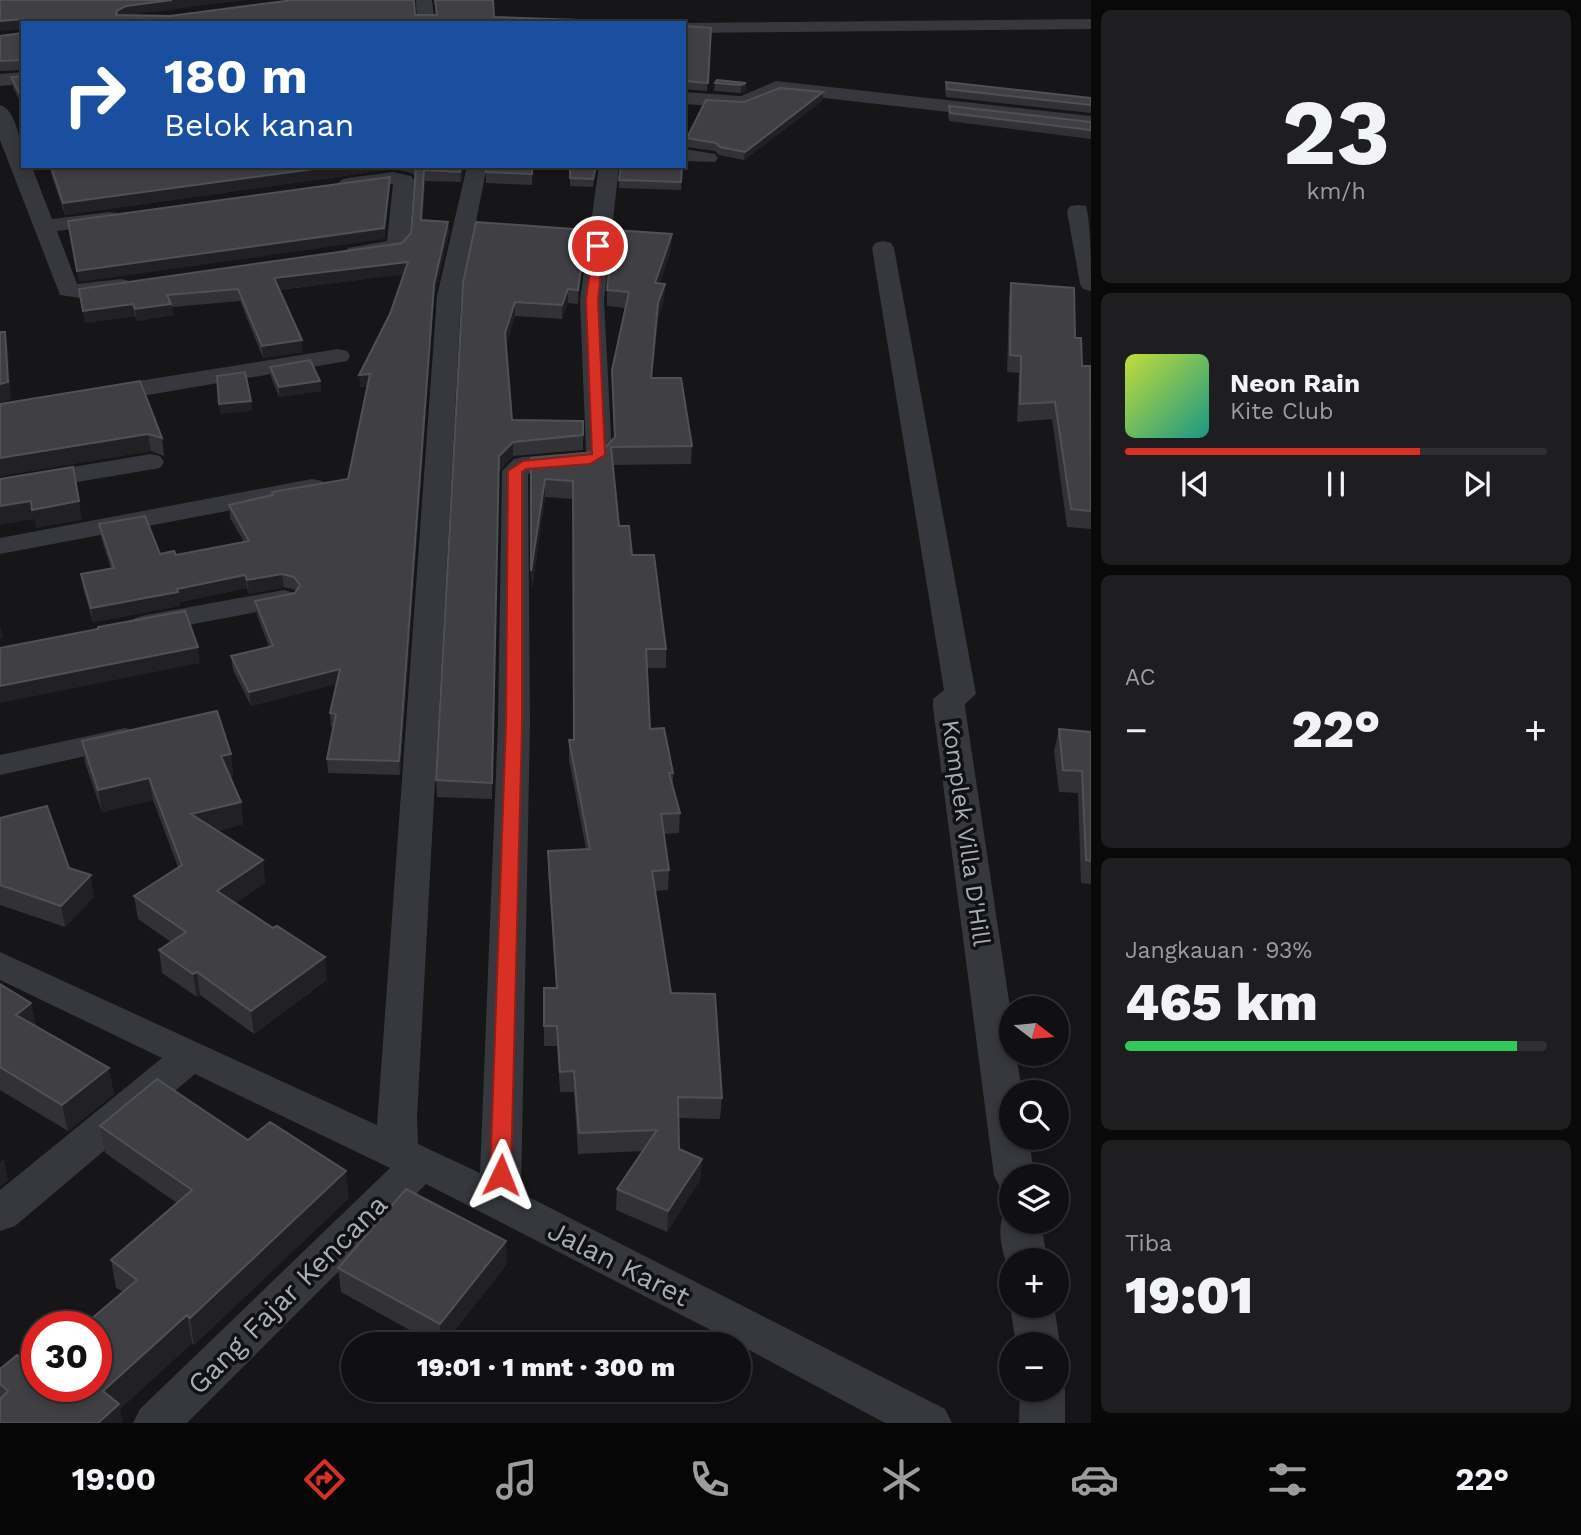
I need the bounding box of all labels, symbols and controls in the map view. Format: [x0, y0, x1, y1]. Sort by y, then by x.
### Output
text: 180 m [164, 47, 308, 105]
icon: right [49, 49, 140, 140]
text: 23 [1282, 79, 1390, 186]
text: Belok kanan [164, 106, 354, 144]
text: km/h [1306, 178, 1366, 205]
pin [568, 216, 628, 276]
icon: arrive [579, 227, 617, 265]
text: Neon Rain [1230, 368, 1360, 398]
text: Kite Club [1230, 398, 1333, 425]
icon: previous [1176, 465, 1214, 503]
icon: pause [1317, 465, 1355, 503]
icon: next [1458, 465, 1496, 503]
text: AC [1125, 664, 1155, 691]
text: 22° [1292, 699, 1380, 760]
text: − [1125, 708, 1148, 752]
text: + [1524, 708, 1547, 752]
street label: Komplek Villa D'Hill [936, 718, 996, 949]
text: Jangkauan · 93% [1125, 937, 1312, 964]
text: 465 km [1125, 972, 1318, 1033]
north arrow [999, 996, 1069, 1066]
map controls [999, 996, 1069, 1402]
button: search [999, 1080, 1069, 1150]
position arrow [464, 1138, 538, 1212]
button: layers [999, 1164, 1069, 1234]
street label: Gang Fajar Kencana [181, 1188, 394, 1401]
street label: Jalan Karet [542, 1214, 695, 1313]
text: Tiba [1125, 1230, 1172, 1257]
button: + [999, 1248, 1069, 1318]
text: 19:01 [1125, 1265, 1253, 1326]
speed limit sign: 30 [21, 1311, 112, 1402]
button: − [999, 1332, 1069, 1402]
text: 19:01 · 1 mnt · 300 m [417, 1352, 675, 1382]
icon: directions [300, 1455, 349, 1504]
icon: music [492, 1455, 541, 1504]
icon: phone [685, 1455, 734, 1504]
icon: climate [877, 1455, 926, 1504]
icon: car [1070, 1455, 1119, 1504]
icon: filters [1263, 1455, 1312, 1504]
text: 19:00 [72, 1460, 156, 1498]
text: 22° [1455, 1460, 1509, 1498]

